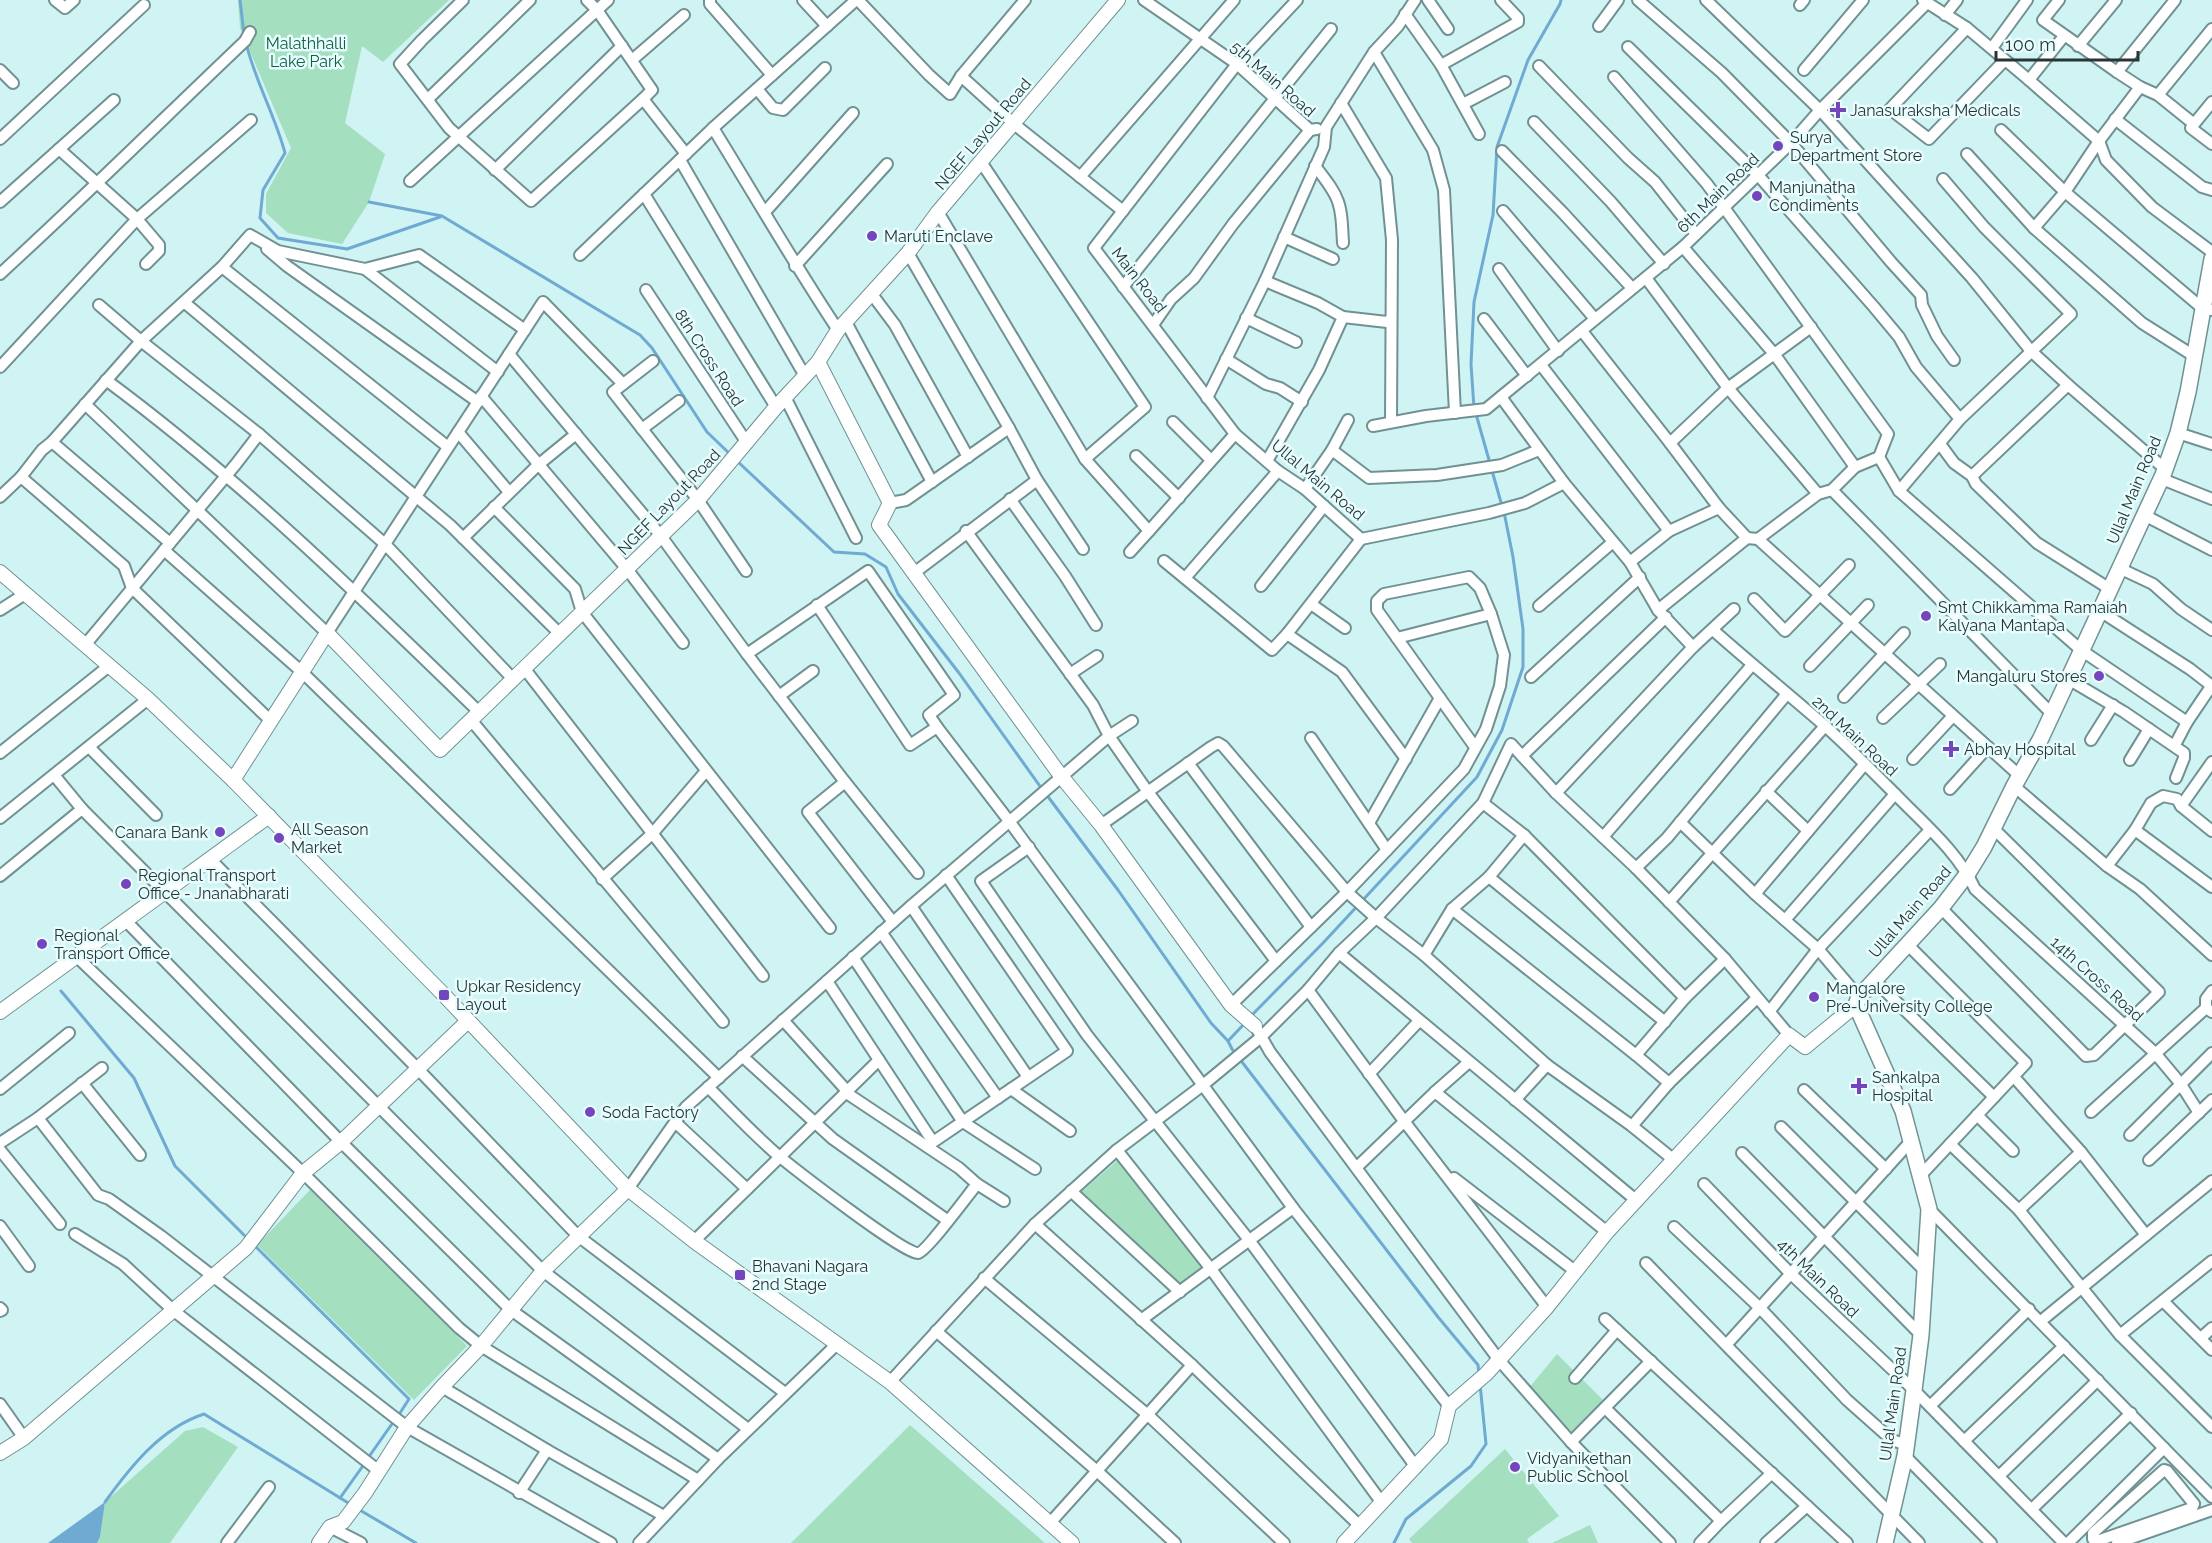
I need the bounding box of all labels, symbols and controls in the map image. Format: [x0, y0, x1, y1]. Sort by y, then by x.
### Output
scale bar [1996, 24, 2138, 62]
park label: Malathhalli Lake Park [266, 34, 346, 71]
text: 100 m [2005, 34, 2056, 55]
street label: 5th Main Road [1227, 37, 1319, 121]
street label: NGEF Layout Road [931, 74, 1035, 194]
place label: Janasuraksha Medicals [1850, 101, 2021, 120]
marker: Janasuraksha Medicals [1831, 103, 1845, 117]
place label: Surya Department Store [1790, 128, 1922, 165]
marker: Surya Department Store [1771, 139, 1785, 153]
street label: 6th Main Road [1673, 149, 1763, 237]
place label: Manjunatha Condiments [1769, 178, 1859, 215]
marker: Manjunatha Condiments [1750, 189, 1764, 203]
place label: Maruti Enclave [884, 227, 993, 246]
marker: Maruti Enclave [865, 229, 879, 243]
street label: Main Road [1108, 243, 1171, 317]
street label: 8th Cross Road [671, 306, 747, 410]
street label: Ullal Main Road [2103, 433, 2165, 547]
street label: Ullal Main Road [1268, 436, 1368, 524]
street label: NGEF Layout Road [614, 445, 724, 559]
place label: Smt Chikkamma Ramaiah Kalyana Mantapa [1938, 598, 2127, 635]
marker: Smt Chikkamma Ramaiah Kalyana Mantapa [1919, 609, 1933, 623]
place label: Mangaluru Stores [1957, 667, 2087, 686]
marker: Mangaluru Stores [2092, 669, 2106, 683]
street label: 2nd Main Road [1808, 692, 1902, 780]
marker: Abhay Hospital [1942, 740, 1960, 758]
place label: Abhay Hospital [1964, 740, 2076, 759]
place label: All Season Market [291, 820, 369, 857]
place label: Canara Bank [115, 823, 209, 842]
marker: Canara Bank [213, 825, 227, 839]
marker: All Season Market [272, 831, 286, 845]
street label: Ullal Main Road [1865, 862, 1955, 962]
place label: Regional Transport Office - Jnanabharati [138, 866, 289, 903]
marker: Regional Transport Office - Jnanabharati [119, 877, 133, 891]
place label: Regional Transport Office [54, 926, 170, 963]
street label: 14th Cross Road [2047, 932, 2147, 1026]
marker: Regional Transport Office [35, 937, 49, 951]
place label: Upkar Residency Layout [456, 977, 581, 1014]
place label: Mangalore Pre-University College [1826, 979, 1992, 1016]
marker: Upkar Residency Layout [437, 988, 451, 1002]
marker: Mangalore Pre-University College [1807, 990, 1821, 1004]
place label: Sankalpa Hospital [1872, 1068, 1940, 1105]
marker: Sankalpa Hospital [1850, 1077, 1868, 1095]
place label: Soda Factory [602, 1103, 699, 1122]
marker: Soda Factory [583, 1105, 597, 1119]
street label: 4th Main Road [1773, 1235, 1863, 1321]
place label: Bhavani Nagara 2nd Stage [752, 1257, 868, 1294]
marker: Bhavani Nagara 2nd Stage [733, 1268, 747, 1282]
street label: Ullal Main Road [1876, 1346, 1910, 1462]
place label: Vidyanikethan Public School [1527, 1449, 1631, 1486]
marker: Vidyanikethan Public School [1508, 1460, 1522, 1474]

